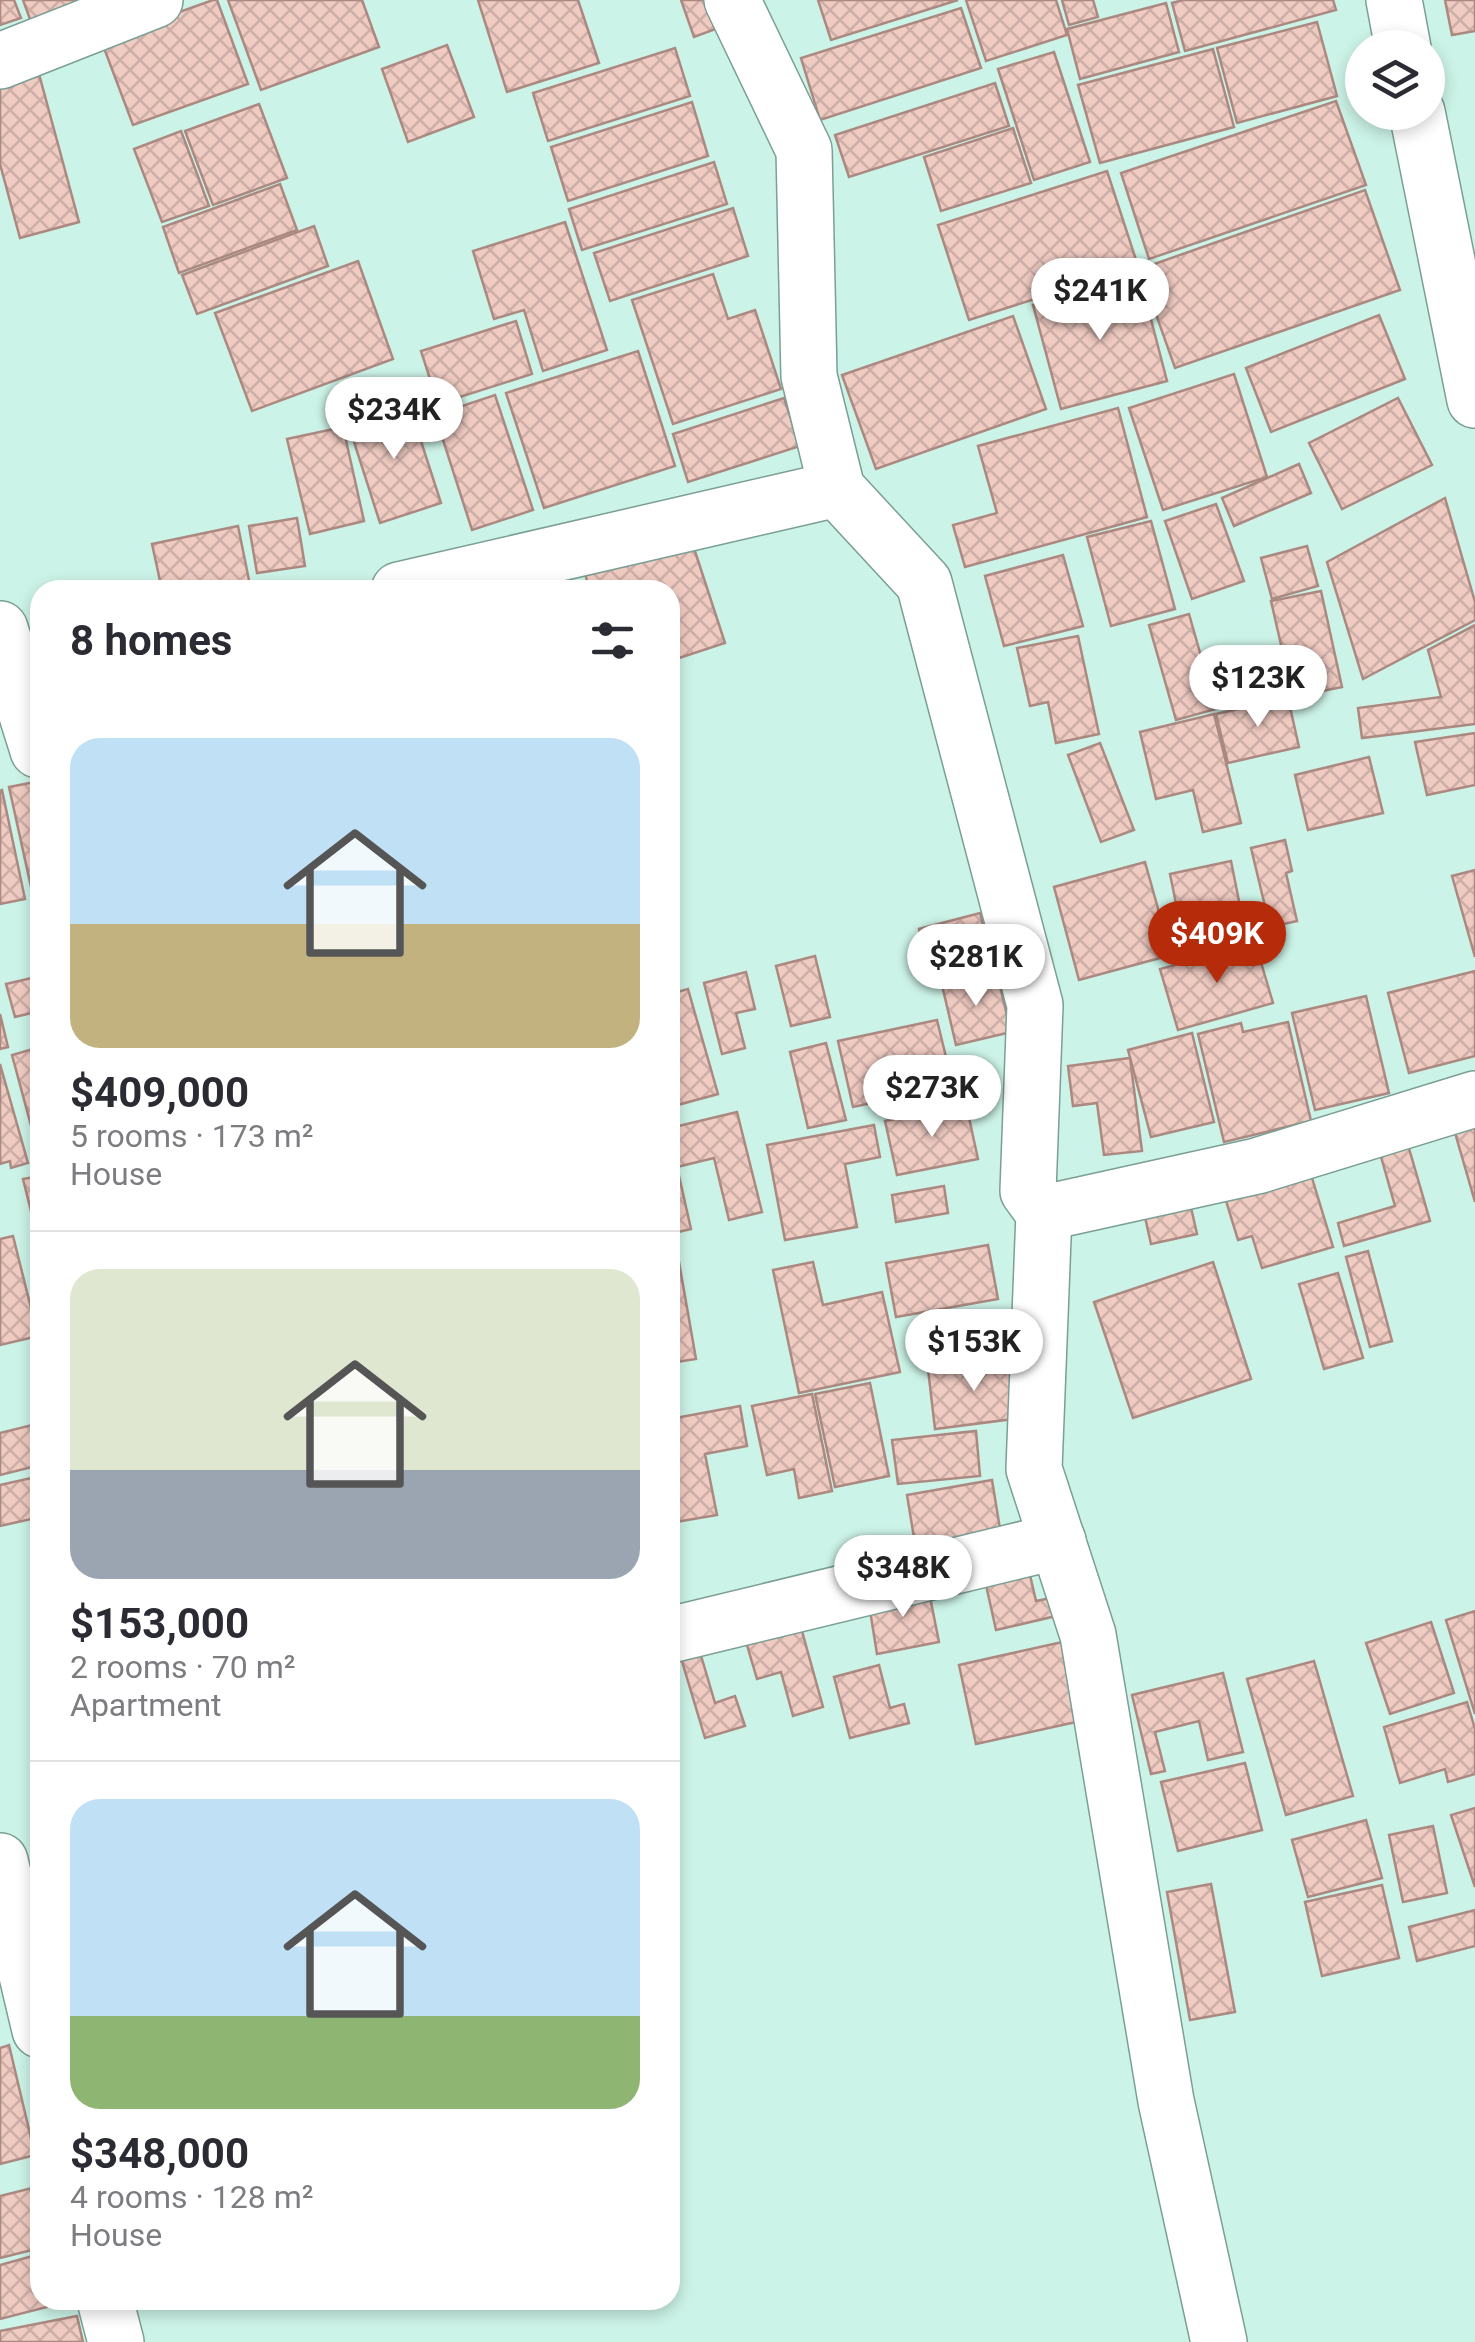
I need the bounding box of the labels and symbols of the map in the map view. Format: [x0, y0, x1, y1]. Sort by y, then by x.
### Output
pin: $241K [1030, 258, 1170, 343]
pin: $234K [324, 377, 464, 462]
pin: $123K [1188, 645, 1328, 730]
pin: $409K [1147, 901, 1287, 986]
pin: $281K [906, 924, 1046, 1009]
pin: $273K [862, 1055, 1002, 1140]
pin: $153K [904, 1309, 1044, 1394]
pin: $348K [833, 1535, 973, 1620]

